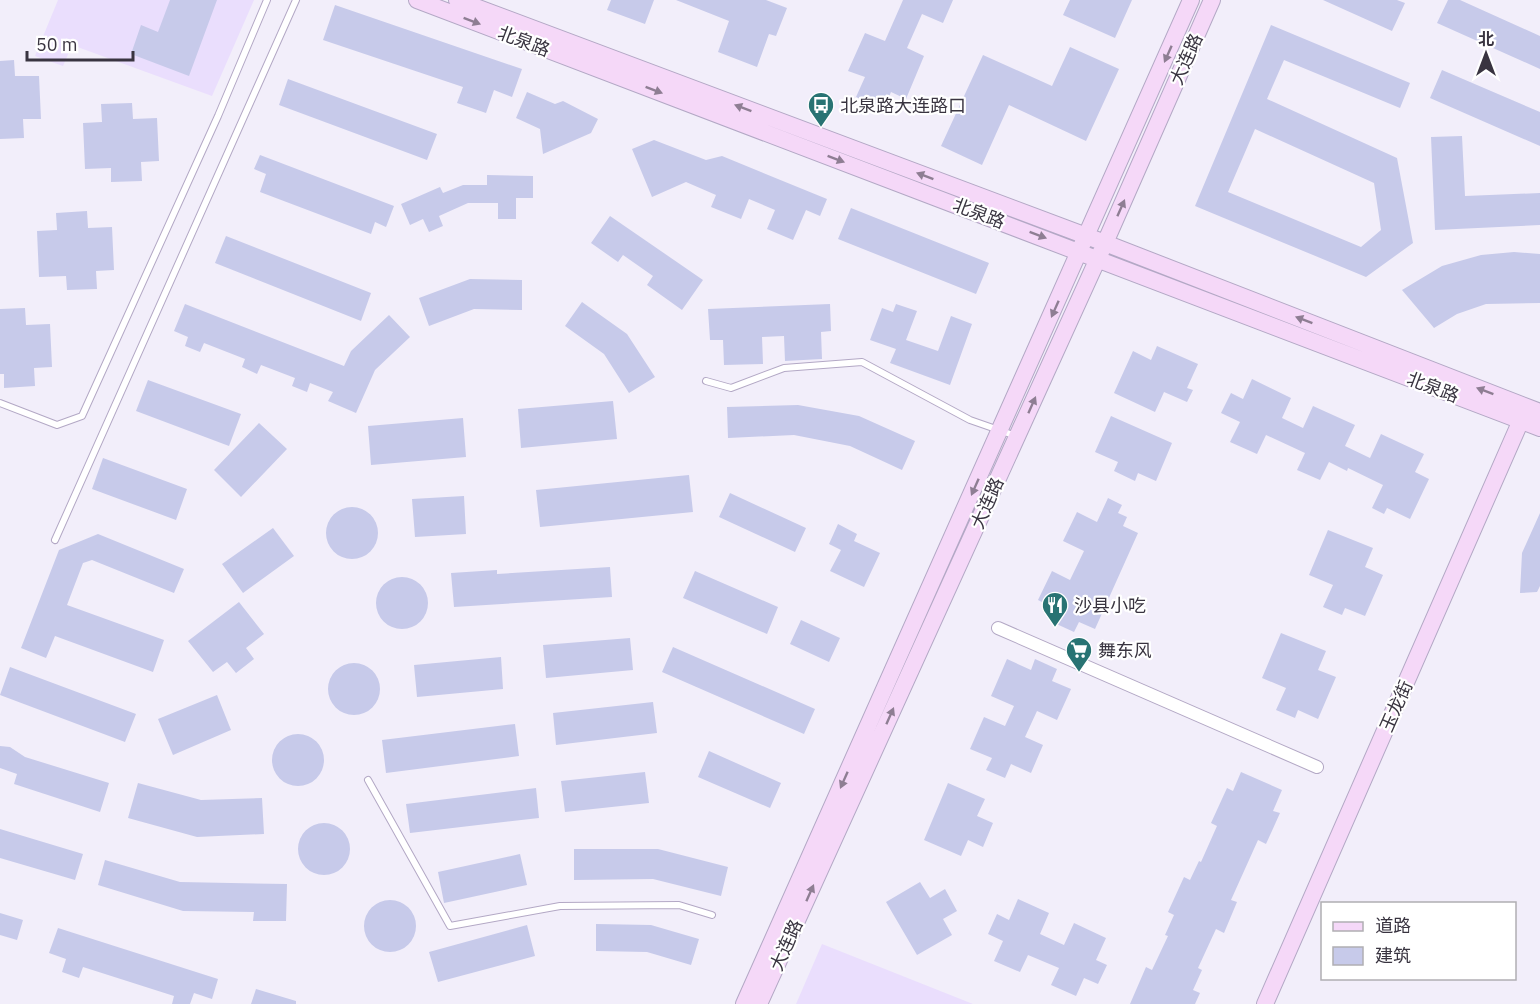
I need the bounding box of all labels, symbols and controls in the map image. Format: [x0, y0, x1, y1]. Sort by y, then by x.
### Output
one-way arrow [463, 16, 481, 26]
street label: 北泉路 [495, 21, 553, 61]
scale bar [27, 24, 134, 62]
north arrow [1456, 24, 1516, 84]
text: 北 [1478, 29, 1494, 49]
street label: 大连路 [1165, 30, 1207, 88]
text: 50 m [36, 33, 78, 56]
one-way arrow [1163, 45, 1172, 62]
one-way arrow [645, 86, 663, 95]
bus stop icon: 北泉路大连路口 [806, 90, 836, 128]
place label: 北泉路大连路口 [840, 94, 966, 117]
one-way arrow [733, 102, 751, 112]
one-way arrow [827, 155, 845, 164]
one-way arrow [916, 171, 934, 181]
street label: 北泉路 [950, 193, 1008, 233]
one-way arrow [1116, 198, 1126, 216]
one-way arrow [1029, 231, 1047, 241]
one-way arrow [1050, 300, 1059, 317]
one-way arrow [1294, 315, 1312, 325]
street label: 北泉路 [1404, 367, 1462, 407]
one-way arrow [1476, 386, 1494, 396]
one-way arrow [1027, 395, 1037, 413]
street label: 大连路 [966, 474, 1008, 532]
one-way arrow [970, 478, 980, 496]
restaurant icon: 沙县小吃 [1040, 590, 1070, 628]
place label: 沙县小吃 [1074, 594, 1146, 617]
supermarket icon: 舞东风 [1064, 635, 1094, 673]
place label: 舞东风 [1098, 639, 1152, 662]
street label: 玉龙街 [1375, 677, 1417, 735]
one-way arrow [886, 707, 895, 724]
one-way arrow [839, 771, 849, 789]
one-way arrow [805, 885, 814, 902]
legend [1321, 902, 1516, 980]
text: 道路 [1375, 914, 1411, 937]
street label: 大连路 [765, 916, 807, 974]
text: 建筑 [1375, 944, 1411, 967]

